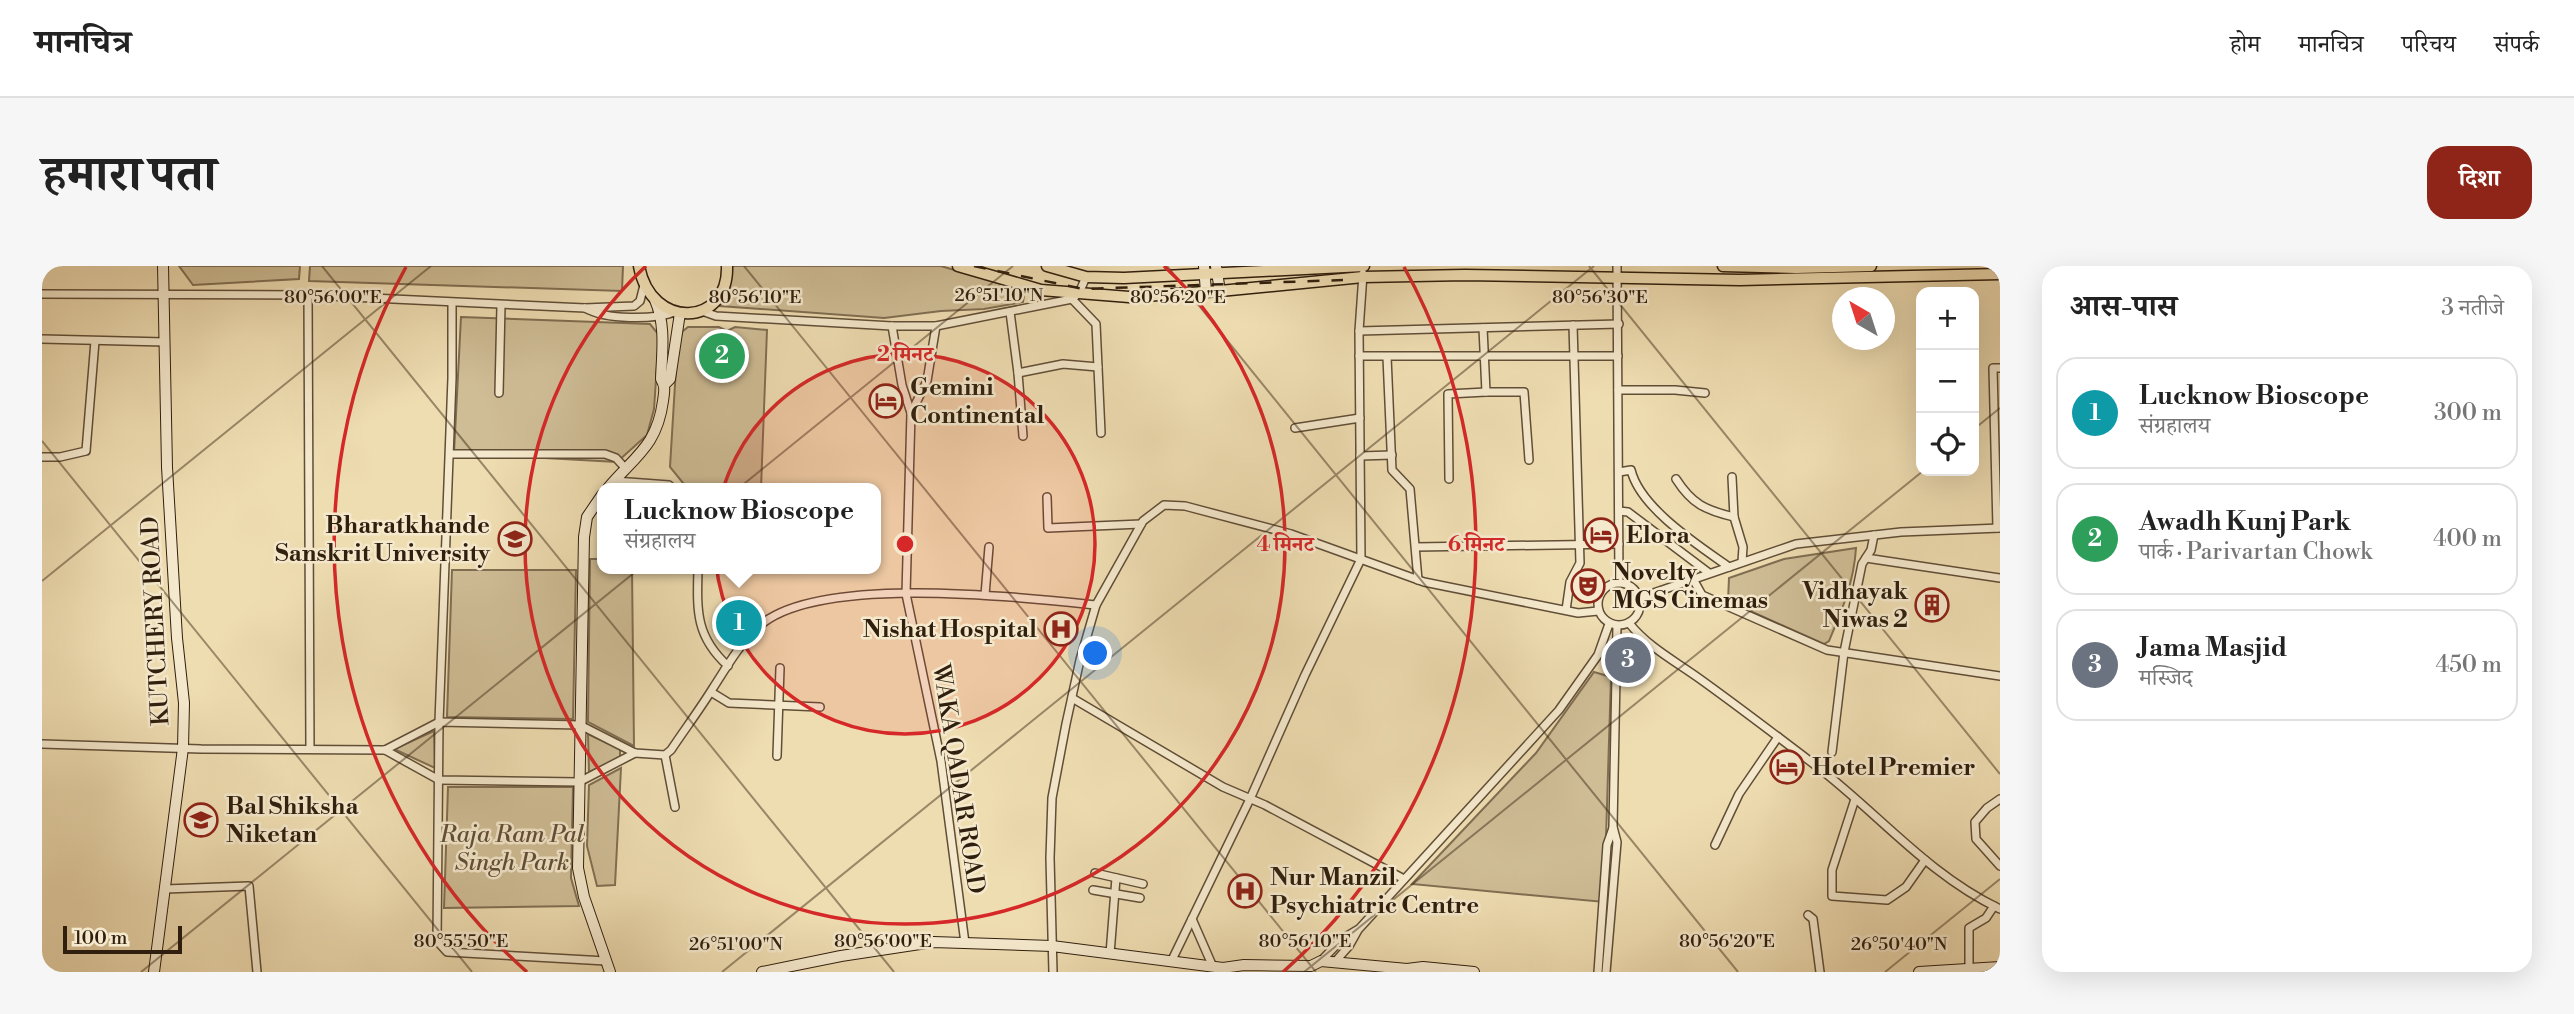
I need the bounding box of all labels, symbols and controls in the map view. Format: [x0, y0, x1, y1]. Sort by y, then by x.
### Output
text: मानचित्र [35, 23, 131, 64]
text: होम [2230, 30, 2260, 60]
text: मानचित्र [2298, 30, 2364, 60]
text: परिचय [2402, 30, 2456, 60]
text: संपर्क [2494, 30, 2539, 60]
text: हमारा पता [42, 145, 217, 206]
button: दिशा [2427, 146, 2532, 219]
text: 26°51'10"N [954, 284, 1044, 307]
text: 80°56'00"E [284, 286, 382, 309]
text: 80°56'10"E [708, 286, 802, 309]
text: 80°56'20"E [1130, 286, 1226, 309]
text: 80°56'30"E [1552, 286, 1648, 309]
north arrow [1832, 287, 1895, 350]
map controls [1916, 287, 1979, 476]
button: + [1916, 287, 1979, 350]
text: आस-पास [2070, 288, 2177, 326]
text: 3 नतीजे [2441, 294, 2504, 322]
pin: 2 [699, 330, 745, 382]
text: 2 मिनट [877, 342, 935, 368]
button: − [1916, 350, 1979, 413]
place label: Gemini Continental [910, 373, 1045, 431]
text: Lucknow Bioscope [2139, 380, 2369, 412]
hotel icon: Gemini Continental [867, 382, 905, 420]
text: 1 [2089, 399, 2101, 427]
text: 300 m [2434, 399, 2502, 427]
text: संग्रहालय [2139, 412, 2210, 440]
button: locate [1916, 413, 1979, 476]
popup [597, 483, 881, 574]
text: Lucknow Bioscope [624, 495, 854, 527]
text: Awadh Kunj Park [2139, 506, 2351, 538]
place label: Bharatkhande Sanskrit University [275, 511, 491, 569]
street label: KUTCHERY ROAD [136, 515, 176, 726]
hotel icon: Elora [1582, 516, 1620, 554]
school or university icon: Bharatkhande Sanskrit University [496, 520, 534, 558]
place label: Elora [1626, 521, 1691, 551]
text: 2 [2088, 525, 2102, 553]
text: 400 m [2433, 525, 2502, 553]
text: संग्रहालय [624, 527, 695, 555]
centre of rings [893, 532, 917, 556]
text: 4 मिनट [1256, 532, 1315, 558]
text: 6 मिनट [1448, 532, 1506, 558]
text: पार्क · Parivartan Chowk [2139, 538, 2372, 566]
place label: Novelty MGS Cinemas [1612, 558, 1768, 616]
theatre icon: Novelty MGS Cinemas [1569, 567, 1607, 605]
place label: Vidhayak Niwas 2 [1801, 577, 1909, 635]
building icon: Vidhayak Niwas 2 [1913, 586, 1951, 624]
pin: 1 [716, 597, 762, 649]
hospital icon: Nishat Hospital [1042, 610, 1080, 648]
place label: Nishat Hospital [863, 615, 1037, 645]
text: Jama Masjid [2139, 632, 2287, 664]
pin: 3 [1605, 634, 1651, 686]
your location [1078, 636, 1112, 670]
text: 3 [2088, 651, 2102, 679]
text: 450 m [2436, 651, 2502, 679]
street label: WAKA QADAR ROAD [925, 661, 991, 896]
text: मस्जिद [2139, 664, 2193, 692]
hotel icon: Hotel Premier [1768, 748, 1806, 786]
place label: Hotel Premier [1812, 753, 1975, 783]
place label: Bal Shiksha Niketan [226, 792, 359, 850]
school or university icon: Bal Shiksha Niketan [182, 801, 220, 839]
park label: Raja Ram Pal Singh Park [439, 820, 585, 878]
place label: Nur Manzil Psychiatric Centre [1270, 863, 1479, 921]
hospital icon: Nur Manzil Psychiatric Centre [1226, 872, 1264, 910]
scale bar [63, 923, 182, 955]
text: 100 m [74, 926, 127, 950]
text: 80°55'50"E [414, 930, 508, 953]
text: 80°56'00"E [834, 930, 932, 953]
text: 80°56'10"E [1258, 930, 1352, 953]
text: 80°56'20"E [1679, 930, 1775, 953]
text: 26°51'00"N [689, 933, 783, 956]
text: 26°50'40"N [1851, 933, 1948, 956]

